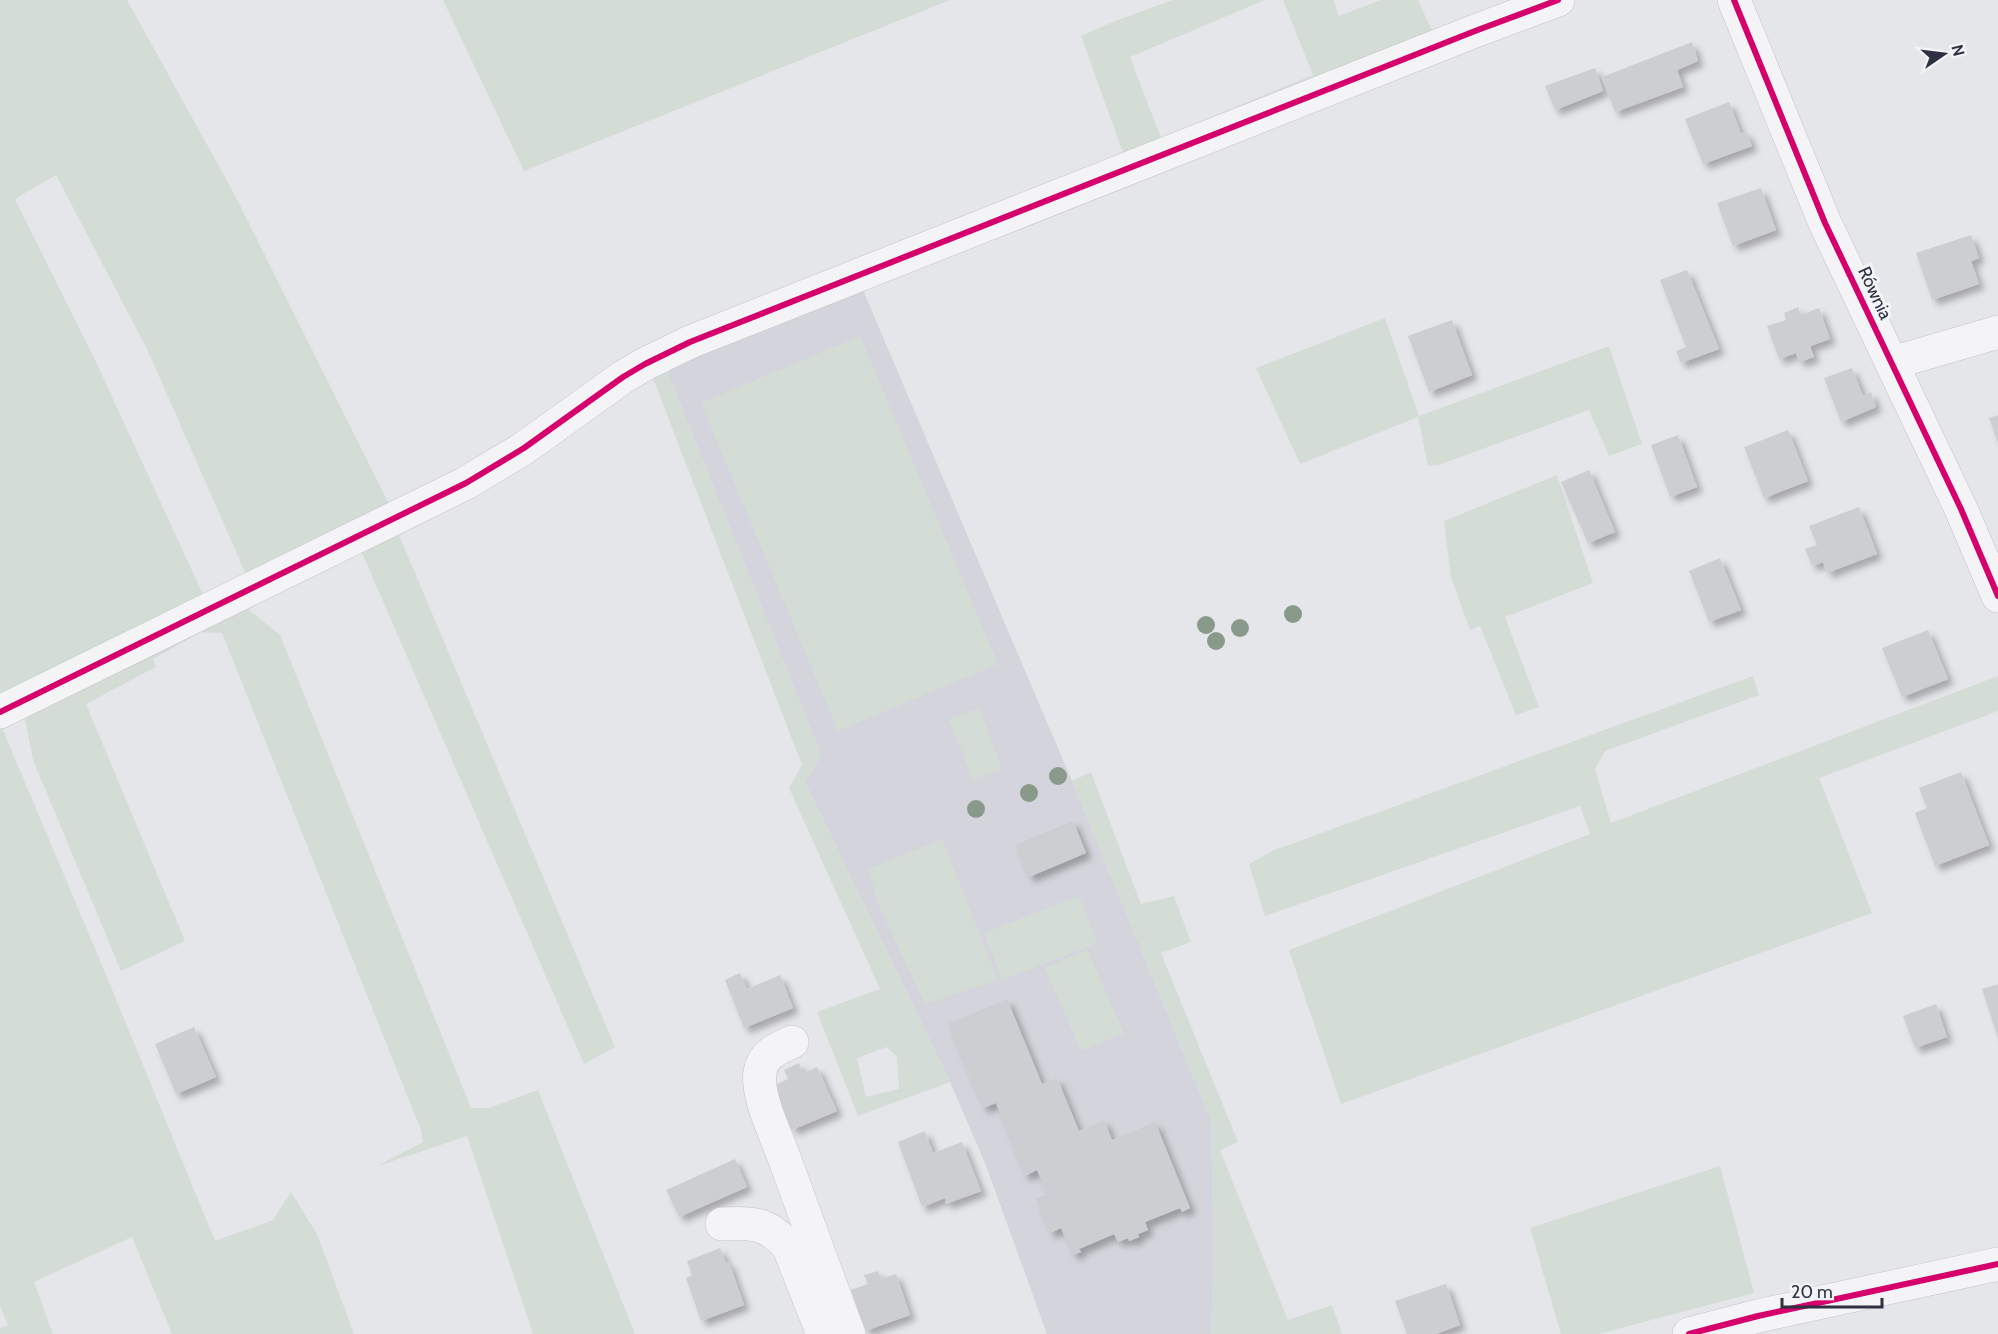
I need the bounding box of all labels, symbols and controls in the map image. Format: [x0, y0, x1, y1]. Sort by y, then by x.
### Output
north arrow [1914, 24, 1974, 84]
text: N [1947, 43, 1969, 58]
street label: Równia [1853, 263, 1897, 323]
scale bar [1782, 1271, 1882, 1309]
text: 20 m [1791, 1281, 1833, 1303]

